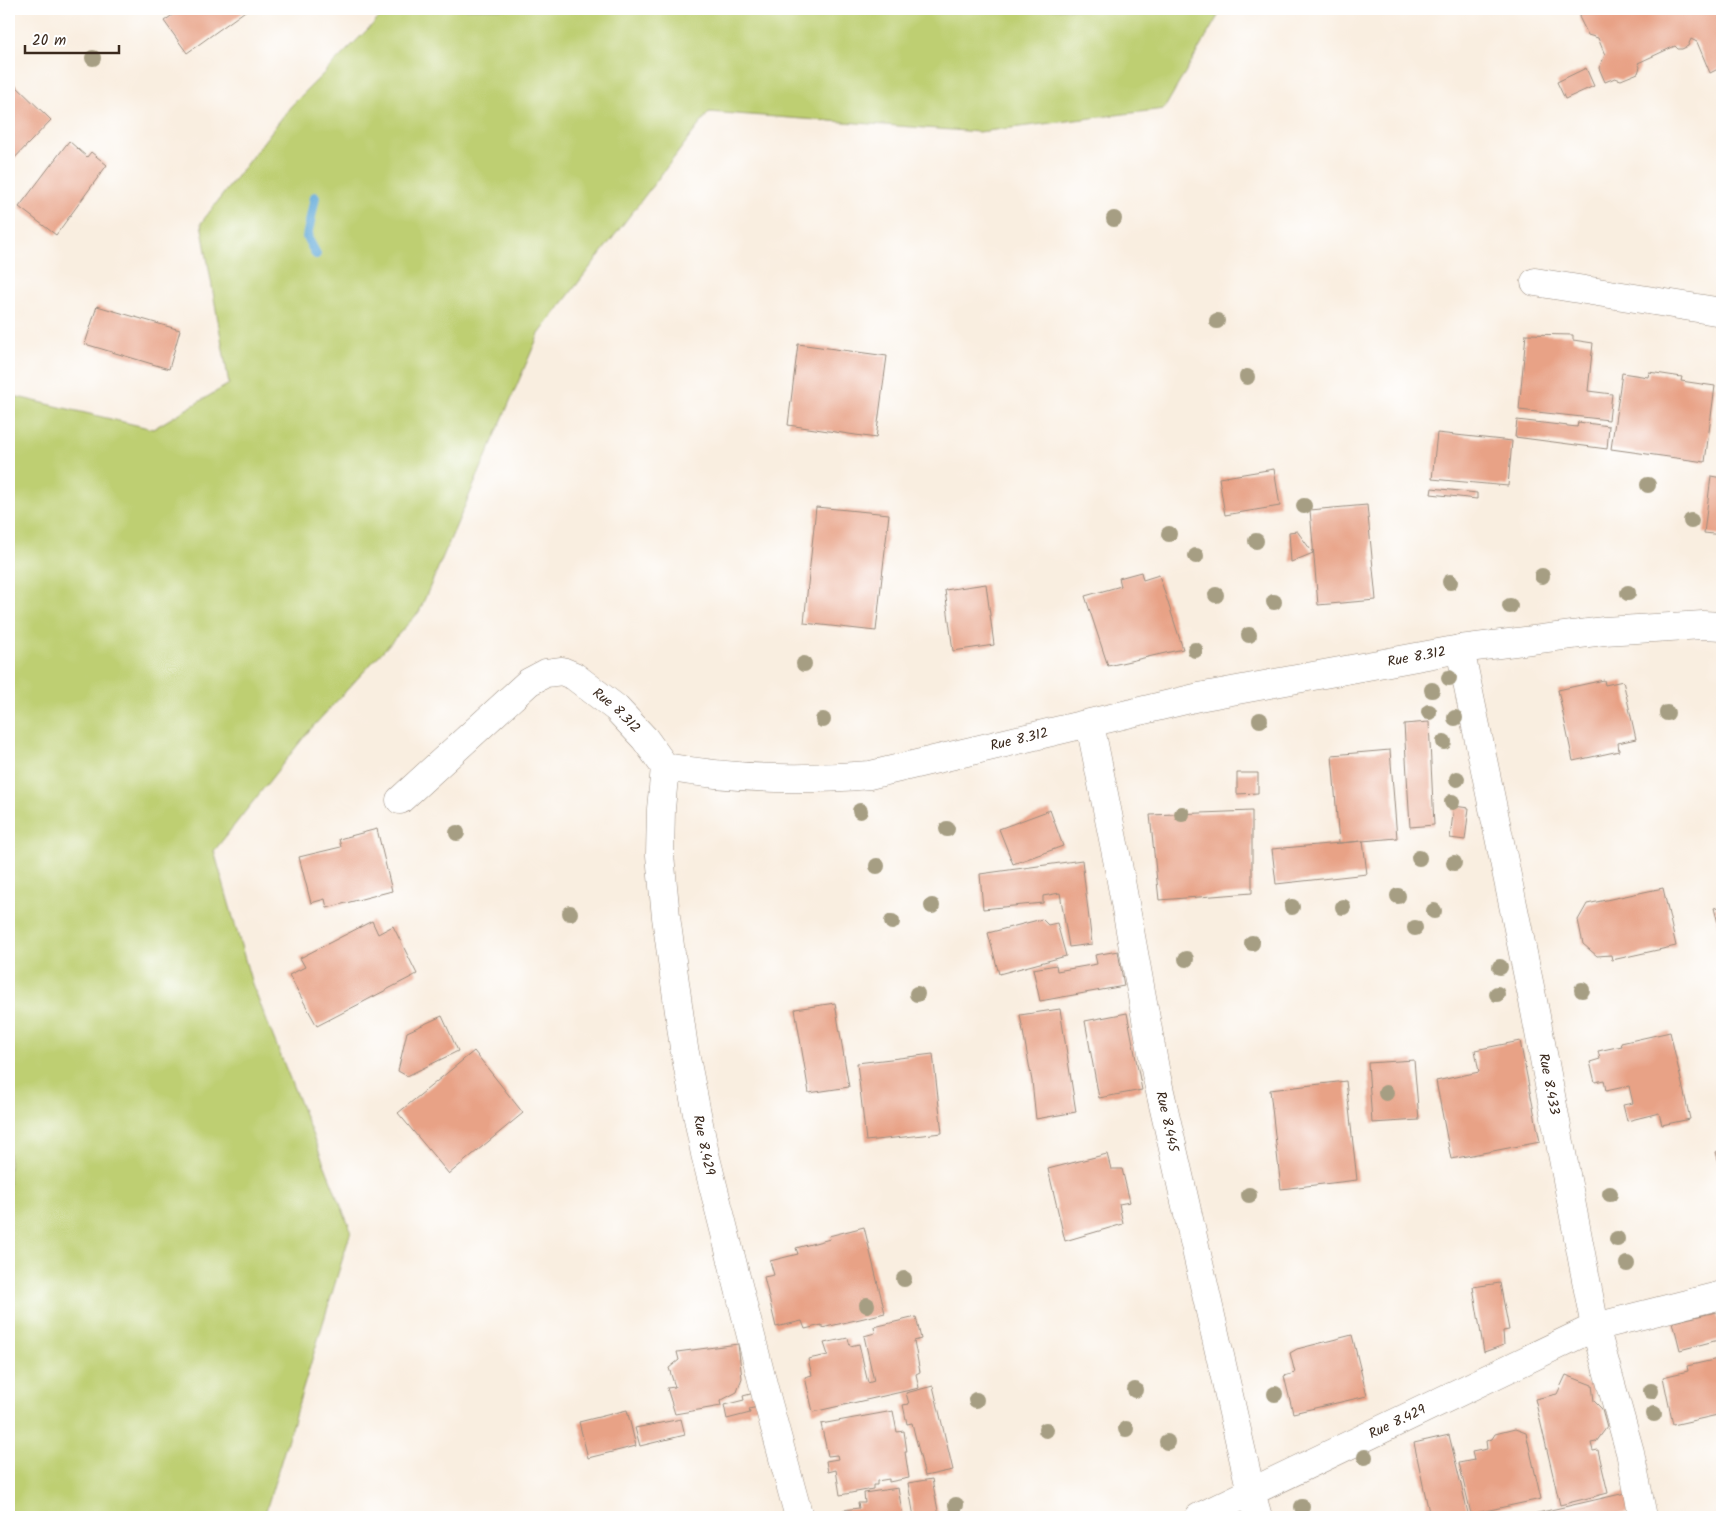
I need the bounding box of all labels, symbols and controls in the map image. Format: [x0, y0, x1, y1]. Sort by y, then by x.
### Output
scale bar [25, 22, 119, 54]
text: 20 m [32, 29, 66, 53]
street label: Rue 8.312 [1386, 641, 1448, 673]
street label: Rue 8.312 [587, 683, 646, 739]
street label: Rue 8.312 [988, 722, 1051, 757]
street label: Rue 8.433 [1532, 1051, 1565, 1117]
street label: Rue 8.445 [1149, 1089, 1185, 1156]
street label: Rue 8.429 [687, 1113, 721, 1178]
street label: Rue 8.429 [1365, 1399, 1430, 1445]

